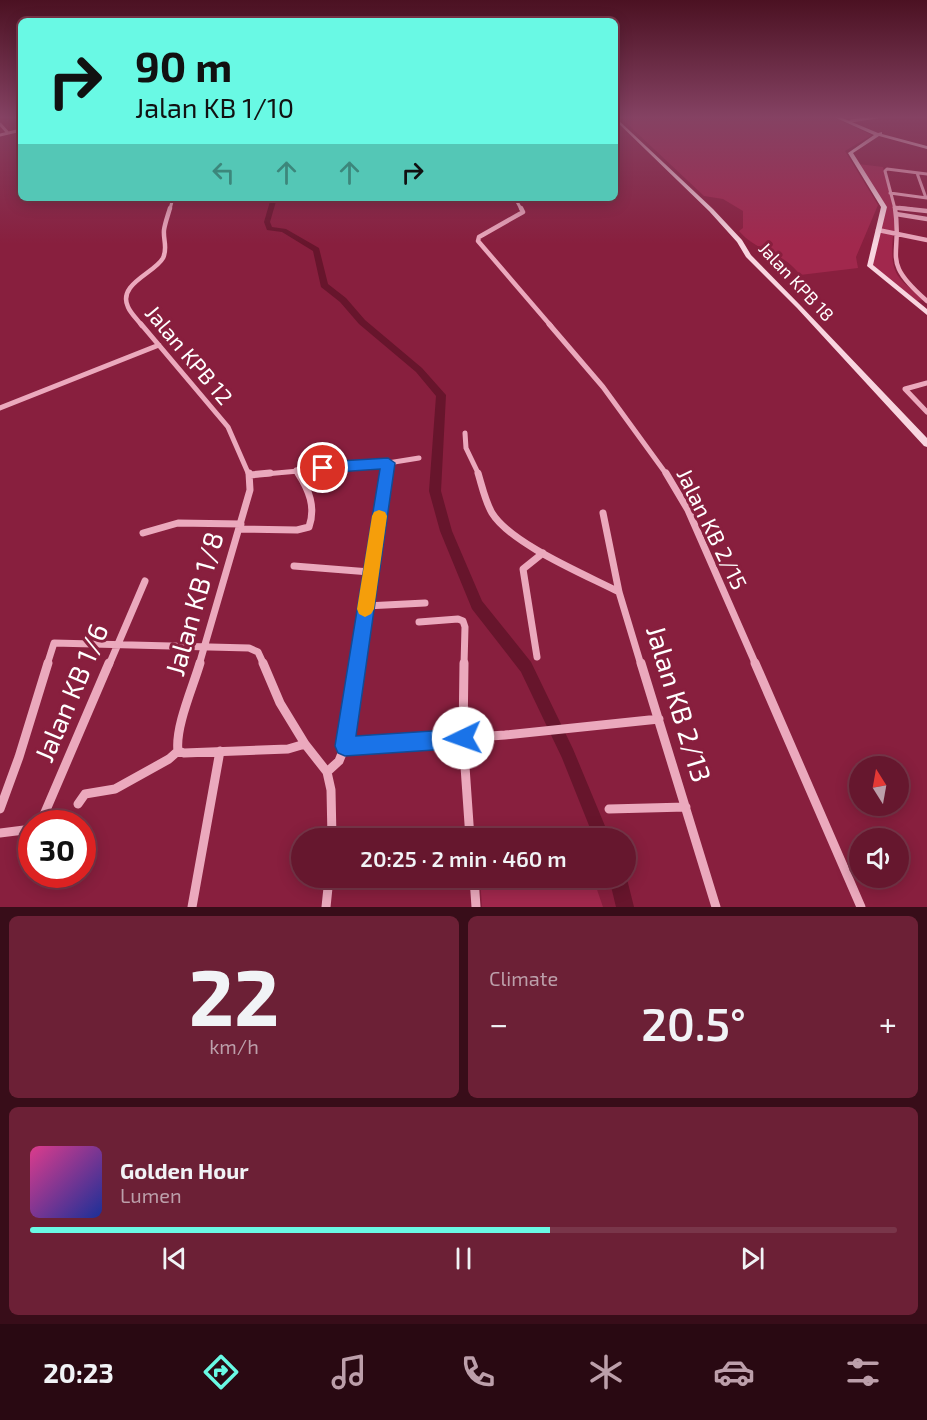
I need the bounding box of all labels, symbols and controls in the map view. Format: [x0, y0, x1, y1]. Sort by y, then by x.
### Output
text: 90 m [135, 40, 232, 90]
icon: right [36, 42, 114, 120]
text: Jalan KB 1/10 [135, 91, 294, 123]
icon: left [207, 156, 240, 189]
icon: ahead [270, 156, 303, 189]
icon: ahead [333, 156, 366, 189]
icon: right [396, 156, 429, 189]
street label: Jalan KPB 18 [755, 237, 839, 325]
street label: Jalan KPB 12 [141, 299, 239, 409]
pin [297, 442, 348, 493]
icon: arrive [306, 451, 339, 484]
street label: Jalan KB 2/15 [672, 464, 753, 593]
street label: Jalan KB 1/8 [157, 528, 229, 679]
street label: Jalan KB 1/6 [27, 618, 114, 766]
street label: Jalan KB 2/13 [641, 621, 719, 786]
position arrow [431, 706, 495, 770]
north arrow [849, 756, 909, 816]
map controls [849, 756, 909, 888]
speed limit sign: 30 [18, 810, 96, 888]
button: sound [849, 828, 909, 888]
text: 20:25 · 2 min · 460 m [360, 845, 567, 871]
text: 22 [189, 948, 279, 1042]
text: Climate [489, 966, 558, 990]
text: 20.5° [641, 996, 746, 1050]
text: − [489, 1003, 508, 1043]
text: + [879, 1003, 897, 1043]
text: km/h [209, 1034, 259, 1058]
text: Golden Hour [120, 1157, 249, 1183]
text: Lumen [120, 1183, 182, 1207]
icon: previous [158, 1242, 191, 1275]
icon: pause [447, 1242, 480, 1275]
icon: next [736, 1242, 769, 1275]
icon: directions [200, 1351, 242, 1393]
icon: music [328, 1351, 370, 1393]
icon: phone [457, 1351, 499, 1393]
icon: climate [585, 1351, 627, 1393]
icon: car [713, 1351, 755, 1393]
icon: filters [842, 1351, 884, 1393]
text: 20:23 [43, 1356, 114, 1388]

